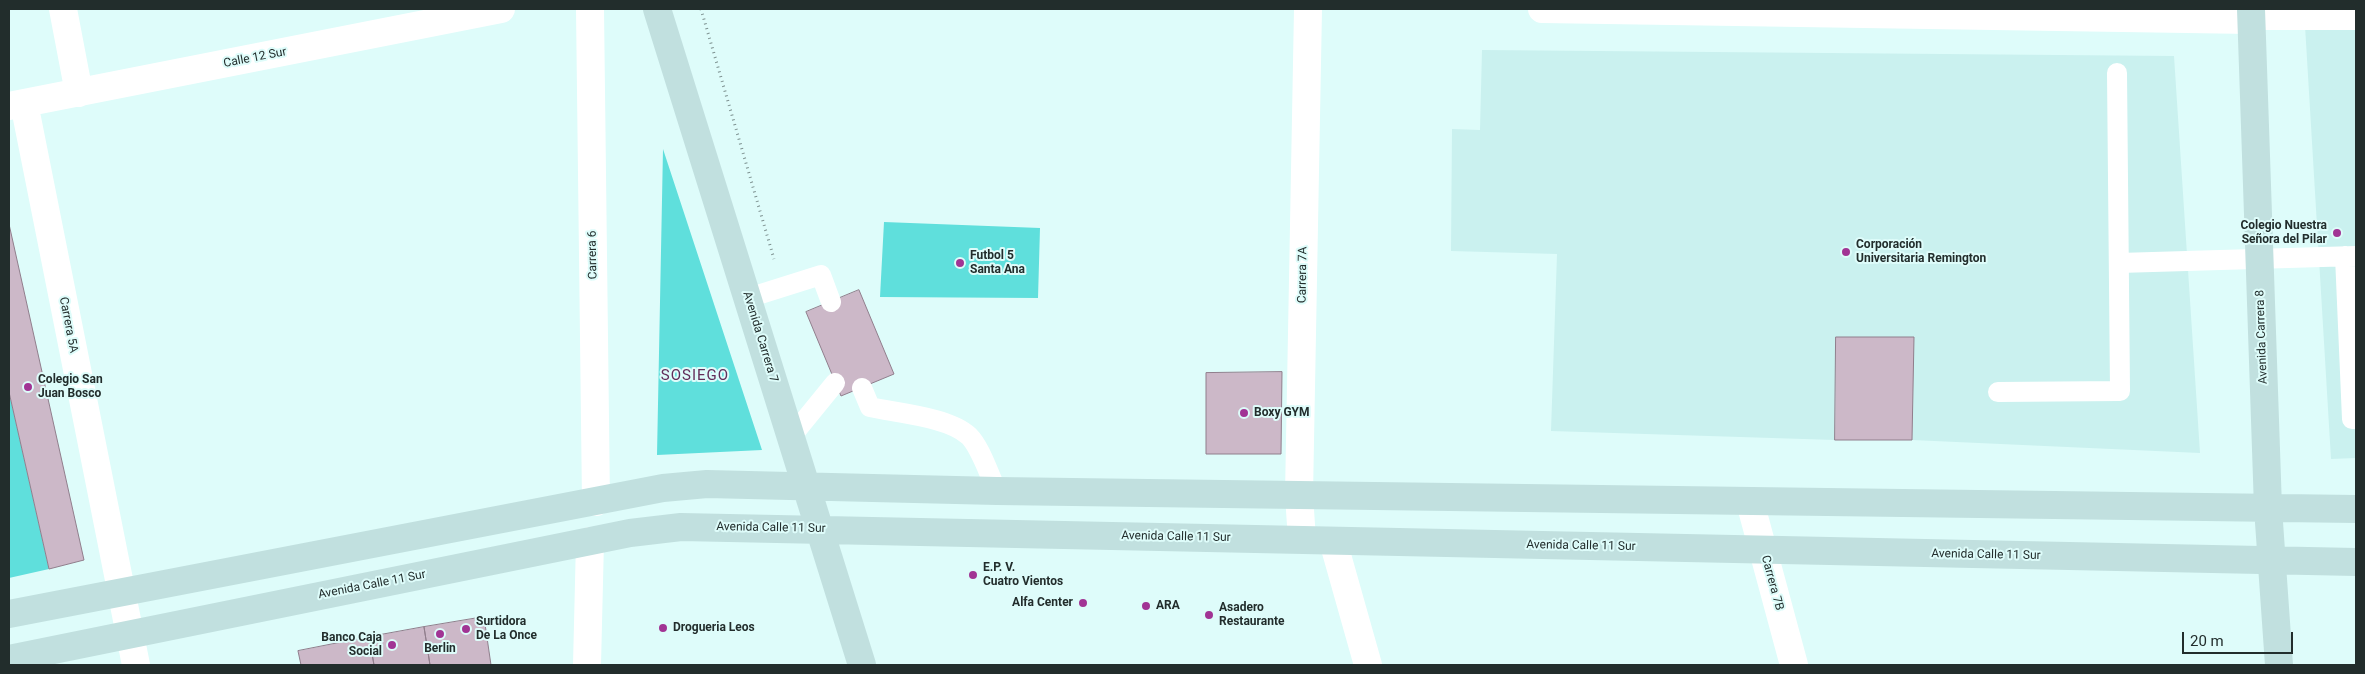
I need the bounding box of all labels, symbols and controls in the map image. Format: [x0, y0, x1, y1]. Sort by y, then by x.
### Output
street label: Calle 12 Sur [222, 45, 288, 71]
place label: Colegio Nuestra Señora del Pilar [2240, 219, 2327, 247]
marker: Colegio Nuestra Señora del Pilar [2331, 227, 2343, 239]
street label: Carrera 6 [585, 230, 601, 280]
place label: Corporación Universitaria Remington [1856, 238, 1986, 266]
marker: Corporación Universitaria Remington [1840, 246, 1852, 258]
street label: Carrera 7A [1295, 247, 1311, 303]
place label: Futbol 5 Santa Ana [970, 249, 1025, 277]
marker: Futbol 5 Santa Ana [954, 257, 966, 269]
street label: Avenida Carrera 7 [739, 290, 781, 384]
street label: Avenida Carrera 8 [2253, 290, 2271, 384]
street label: Carrera 5A [56, 296, 80, 354]
district label: SOSIEGO [660, 367, 730, 385]
place label: Colegio San Juan Bosco [38, 373, 103, 401]
marker: Colegio San Juan Bosco [22, 381, 34, 393]
place label: Boxy GYM [1254, 406, 1310, 420]
marker: Boxy GYM [1238, 407, 1250, 419]
street label: Avenida Calle 11 Sur [716, 520, 826, 536]
street label: Avenida Calle 11 Sur [1121, 529, 1231, 545]
street label: Avenida Calle 11 Sur [1526, 538, 1636, 554]
street label: Avenida Calle 11 Sur [1931, 547, 2041, 563]
street label: Carrera 7B [1758, 554, 1786, 612]
place label: E.P. V. Cuatro Vientos [983, 561, 1063, 589]
street label: Avenida Calle 11 Sur [317, 568, 427, 602]
marker: E.P. V. Cuatro Vientos [967, 569, 979, 581]
place label: Alfa Center [1012, 596, 1073, 610]
marker: Alfa Center [1077, 597, 1089, 609]
place label: ARA [1156, 599, 1180, 613]
marker: ARA [1140, 600, 1152, 612]
place label: Asadero Restaurante [1219, 601, 1284, 629]
marker: Asadero Restaurante [1203, 609, 1215, 621]
place label: Surtidora De La Once [476, 615, 537, 643]
place label: Drogueria Leos [673, 621, 755, 635]
marker: Drogueria Leos [657, 622, 669, 634]
scale bar [2185, 622, 2296, 654]
marker: Surtidora De La Once [460, 623, 472, 635]
marker: Berlin [434, 628, 446, 640]
place label: Banco Caja Social [321, 631, 382, 659]
text: 20 m [2190, 632, 2224, 650]
marker: Banco Caja Social [386, 639, 398, 651]
place label: Berlin [424, 642, 456, 656]

